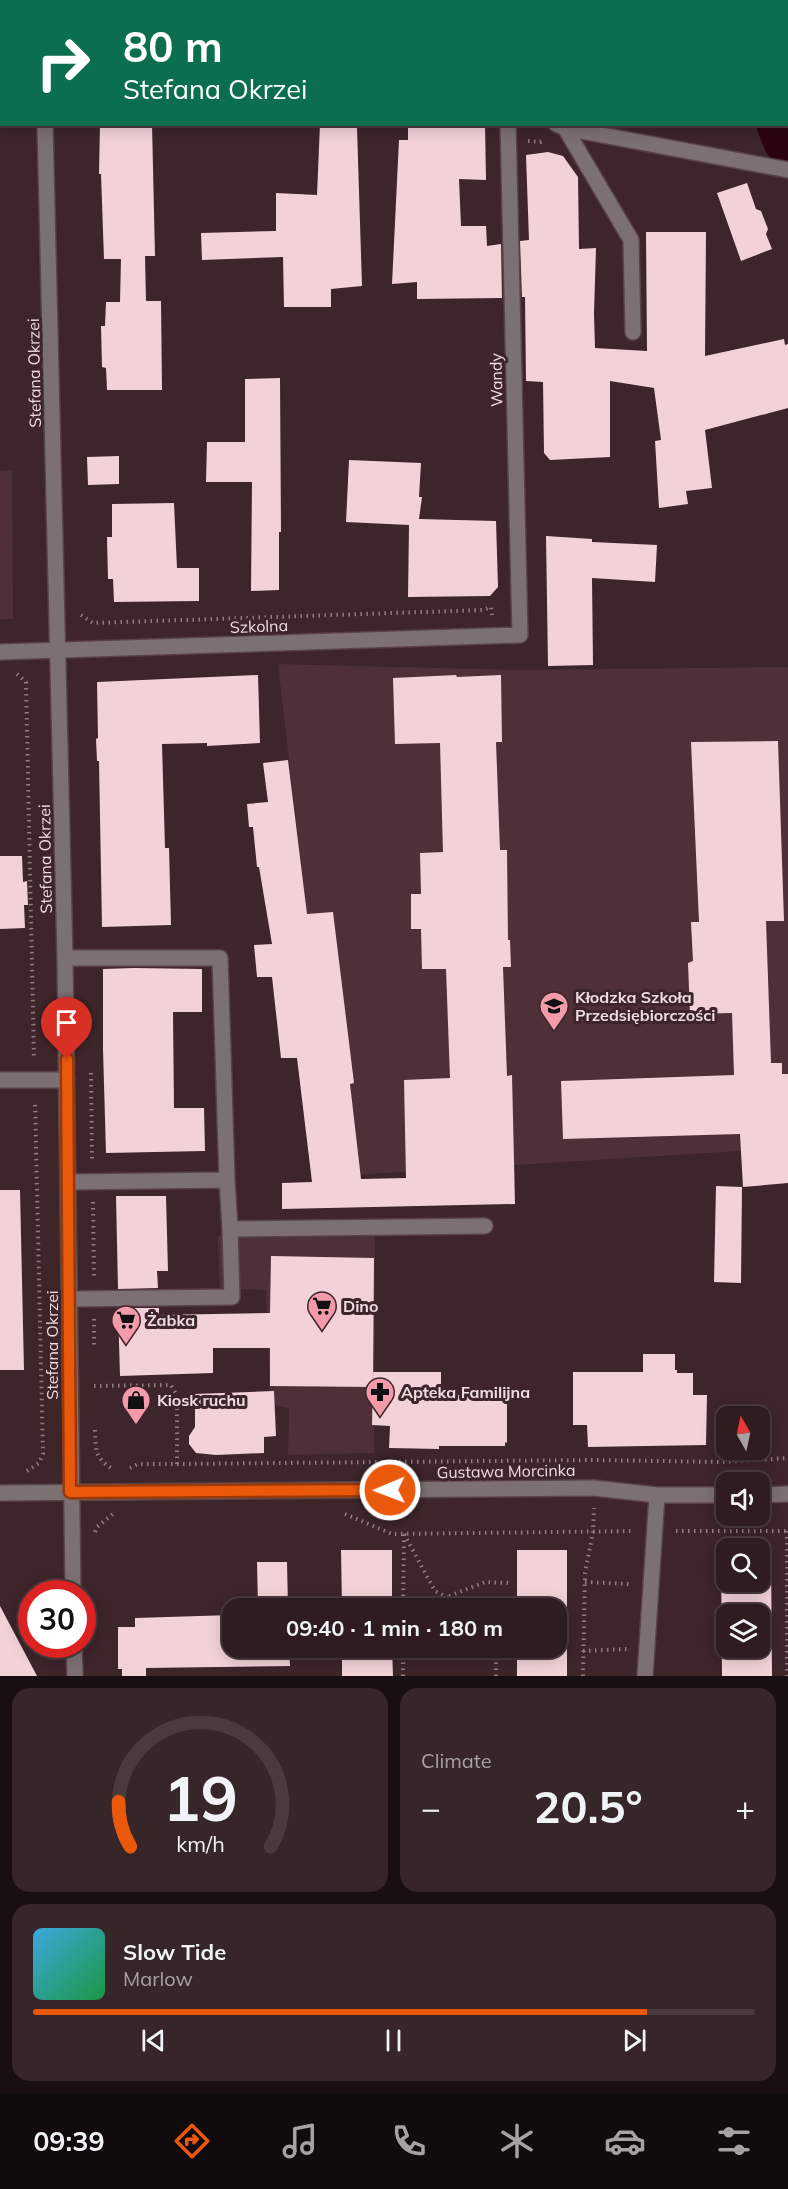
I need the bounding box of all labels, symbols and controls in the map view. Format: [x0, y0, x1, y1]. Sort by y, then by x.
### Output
text: 80 m [123, 20, 223, 73]
icon: right [24, 24, 102, 102]
text: Stefana Okrzei [123, 72, 307, 106]
street label: Stefana Okrzei [23, 318, 45, 428]
street label: Wandy [486, 352, 506, 407]
street label: Szkolna [230, 615, 288, 637]
street label: Stefana Okrzei [34, 804, 56, 914]
place label: Kłodzka Szkoła Przedsiębiorczości [575, 987, 716, 1025]
school or university icon: Kłodzka Szkoła Przedsiębiorczości [538, 990, 570, 1032]
pin [41, 997, 92, 1059]
icon: arrive [50, 1006, 83, 1039]
street label: Stefana Okrzei [42, 1290, 62, 1400]
supermarket icon: Dino [306, 1290, 338, 1332]
place label: Dino [343, 1296, 379, 1316]
supermarket icon: Żabka [110, 1304, 142, 1346]
place label: Żabka [147, 1310, 195, 1330]
pharmacy icon: Apteka Familijna [364, 1376, 396, 1418]
place label: Apteka Familijna [401, 1382, 530, 1402]
shop icon: Kiosk ruchu [120, 1384, 152, 1426]
place label: Kiosk ruchu [157, 1390, 246, 1410]
north arrow [716, 1406, 770, 1460]
map controls [716, 1406, 770, 1658]
position arrow [358, 1458, 422, 1522]
street label: Gustawa Morcinka [436, 1460, 576, 1482]
button: sound [716, 1472, 770, 1526]
button: search [716, 1538, 770, 1592]
speed limit sign: 30 [18, 1580, 96, 1658]
button: layers [716, 1604, 770, 1658]
text: 09:40 · 1 min · 180 m [286, 1614, 503, 1642]
text: Climate [421, 1748, 492, 1773]
text: 19 [163, 1758, 237, 1837]
text: 20.5° [533, 1778, 643, 1834]
text: − [421, 1787, 441, 1828]
text: + [735, 1787, 755, 1828]
text: km/h [176, 1830, 224, 1857]
text: Slow Tide [123, 1938, 226, 1966]
text: Marlow [123, 1966, 193, 1991]
icon: previous [137, 2024, 170, 2057]
icon: pause [377, 2024, 410, 2057]
icon: next [618, 2024, 651, 2057]
icon: directions [171, 2120, 213, 2162]
icon: music [279, 2120, 321, 2162]
icon: phone [388, 2120, 430, 2162]
icon: climate [496, 2120, 538, 2162]
icon: car [604, 2120, 646, 2162]
icon: filters [713, 2120, 755, 2162]
text: 09:39 [33, 2124, 105, 2158]

